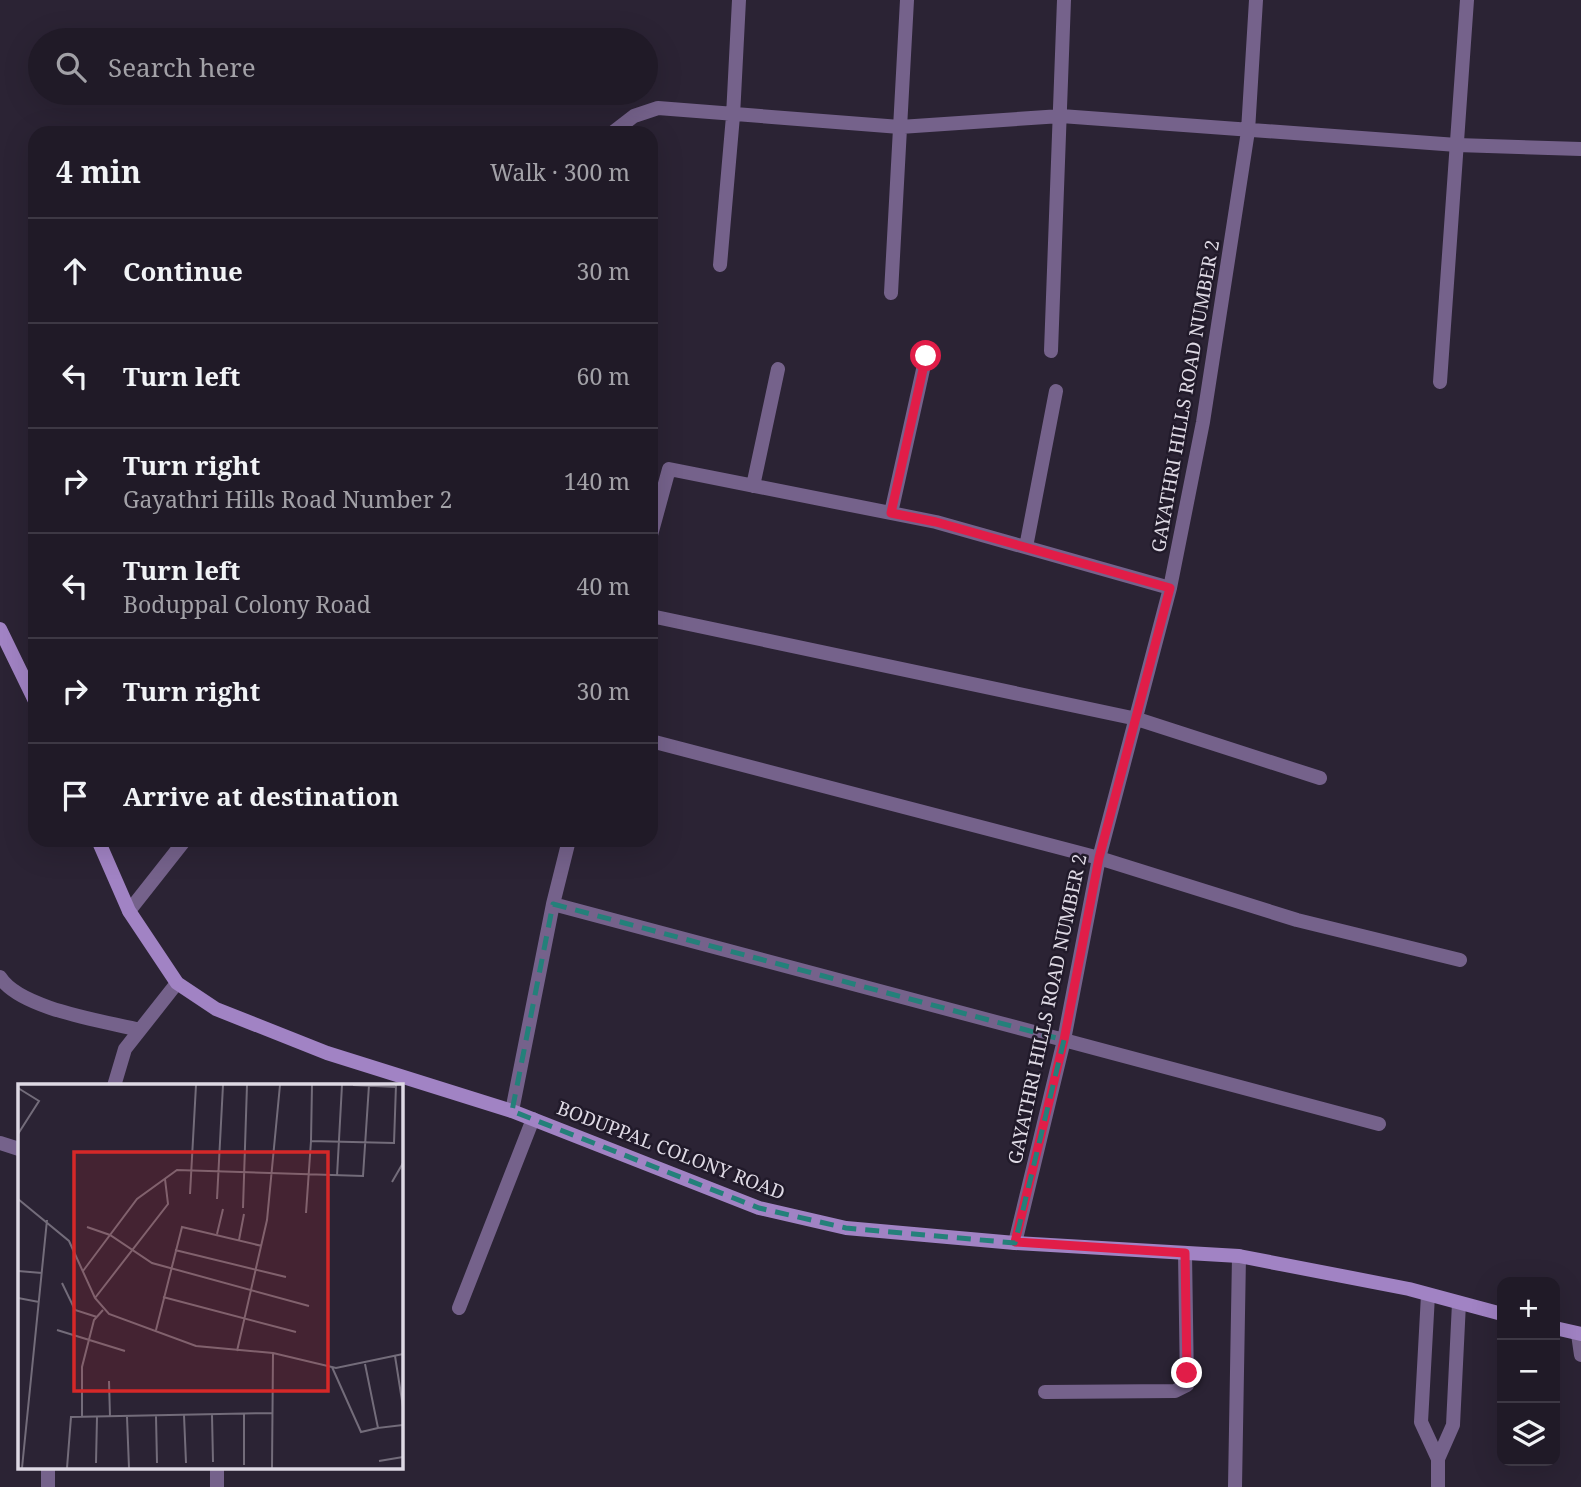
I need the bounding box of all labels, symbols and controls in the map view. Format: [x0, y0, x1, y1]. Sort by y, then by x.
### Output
search box [28, 28, 658, 105]
icon: search [52, 48, 90, 86]
text: Search here [108, 49, 256, 85]
text: 4 min [56, 151, 141, 192]
text: Walk · 300 m [490, 156, 630, 188]
street label: GAYATHRI HILLS ROAD NUMBER 2 [1145, 238, 1225, 554]
icon: ahead [56, 252, 94, 290]
text: Continue [123, 253, 243, 289]
text: 30 m [577, 255, 630, 287]
route start [910, 340, 941, 371]
icon: left [56, 357, 94, 395]
text: Turn left [123, 358, 240, 394]
text: 60 m [577, 360, 630, 392]
text: Turn right [123, 447, 260, 483]
icon: right [56, 462, 94, 500]
text: 140 m [564, 465, 630, 497]
text: Gayathri Hills Road Number 2 [123, 483, 452, 515]
text: Turn left [123, 552, 240, 588]
icon: left [56, 567, 94, 605]
text: 40 m [577, 570, 630, 602]
text: Boduppal Colony Road [123, 588, 371, 620]
icon: right [56, 672, 94, 710]
text: Turn right [123, 673, 260, 709]
text: 30 m [577, 675, 630, 707]
icon: arrive [56, 777, 94, 815]
text: Arrive at destination [123, 778, 399, 814]
street label: GAYATHRI HILLS ROAD NUMBER 2 [1001, 851, 1093, 1167]
inset map [18, 1084, 402, 1470]
street label: BODUPPAL COLONY ROAD [553, 1094, 789, 1206]
map controls [1497, 1277, 1560, 1466]
button: + [1497, 1277, 1560, 1340]
button: − [1497, 1340, 1560, 1403]
route end [1171, 1357, 1202, 1388]
button: layers [1497, 1403, 1560, 1466]

